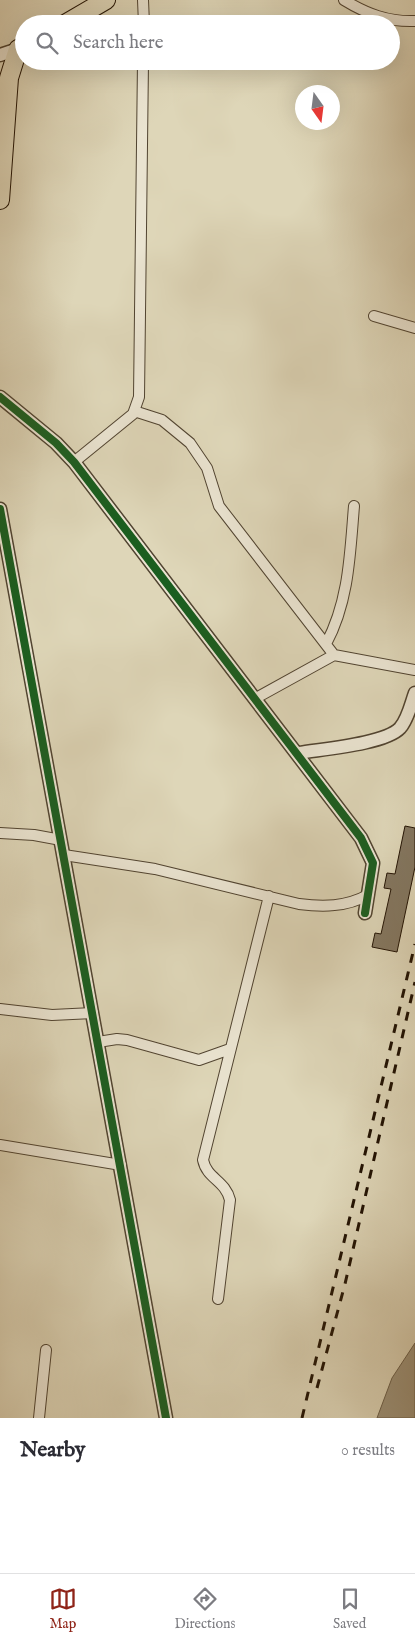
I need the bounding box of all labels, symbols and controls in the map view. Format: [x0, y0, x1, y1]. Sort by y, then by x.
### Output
search box [15, 15, 400, 70]
icon: search [33, 29, 61, 57]
text: Search here [73, 31, 164, 55]
north arrow [295, 85, 340, 130]
text: Nearby [20, 1437, 85, 1464]
text: 0 results [341, 1441, 395, 1461]
tab: Map [49, 1585, 77, 1633]
tab: Directions [174, 1585, 235, 1633]
tab: Saved [333, 1585, 366, 1633]

